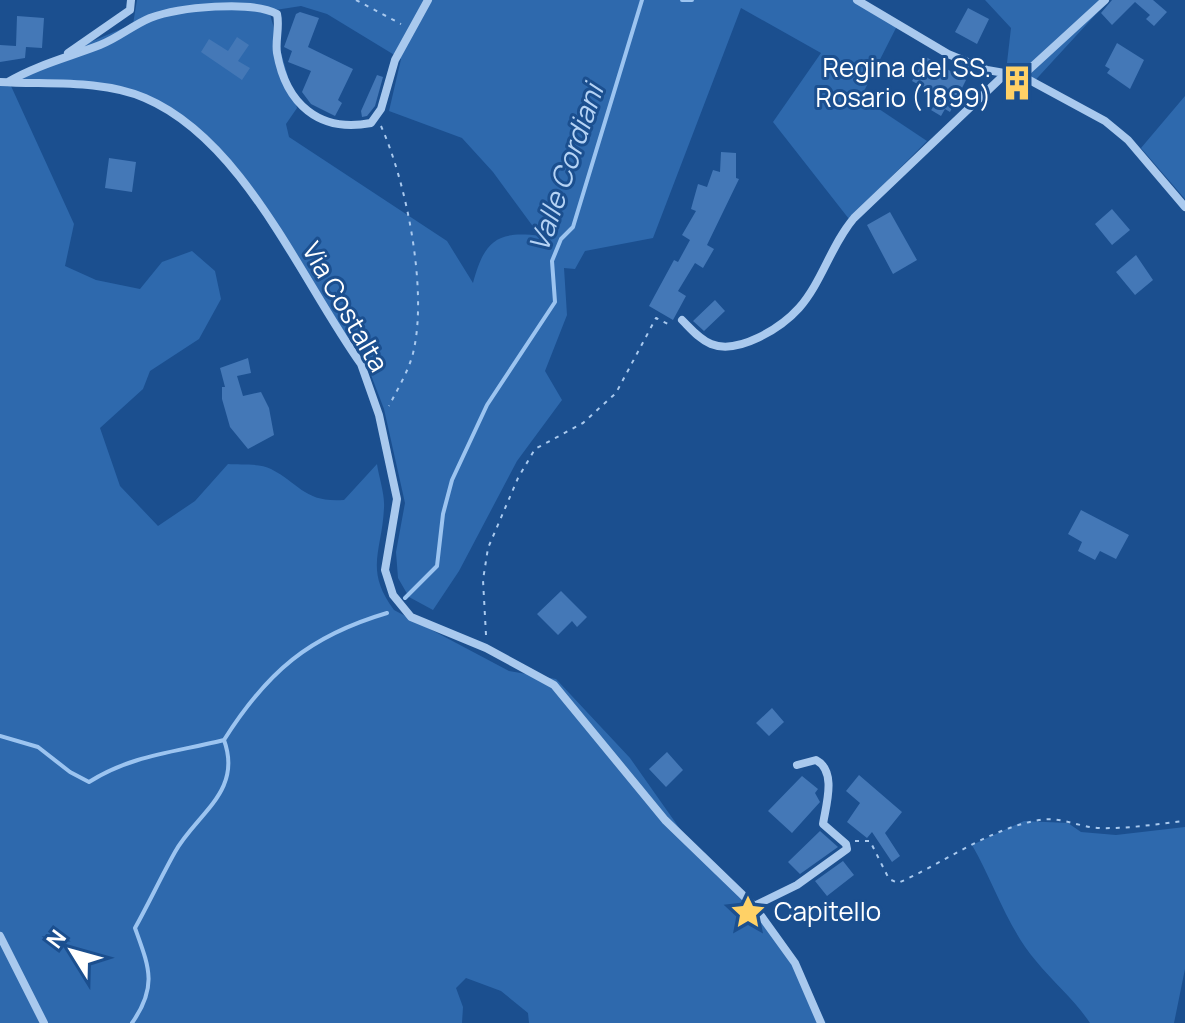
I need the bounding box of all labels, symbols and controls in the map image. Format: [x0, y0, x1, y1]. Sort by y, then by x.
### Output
place label: Regina del SS. Rosario (1899) [816, 49, 991, 115]
building icon: Regina del SS. Rosario (1899) [998, 64, 1036, 102]
water label: Valle Cordiani [519, 76, 613, 256]
street label: Via Costalta [294, 235, 397, 378]
place icon: Capitello [729, 893, 767, 931]
place label: Capitello [774, 893, 881, 929]
north arrow [32, 911, 112, 991]
text: N [39, 924, 73, 954]

